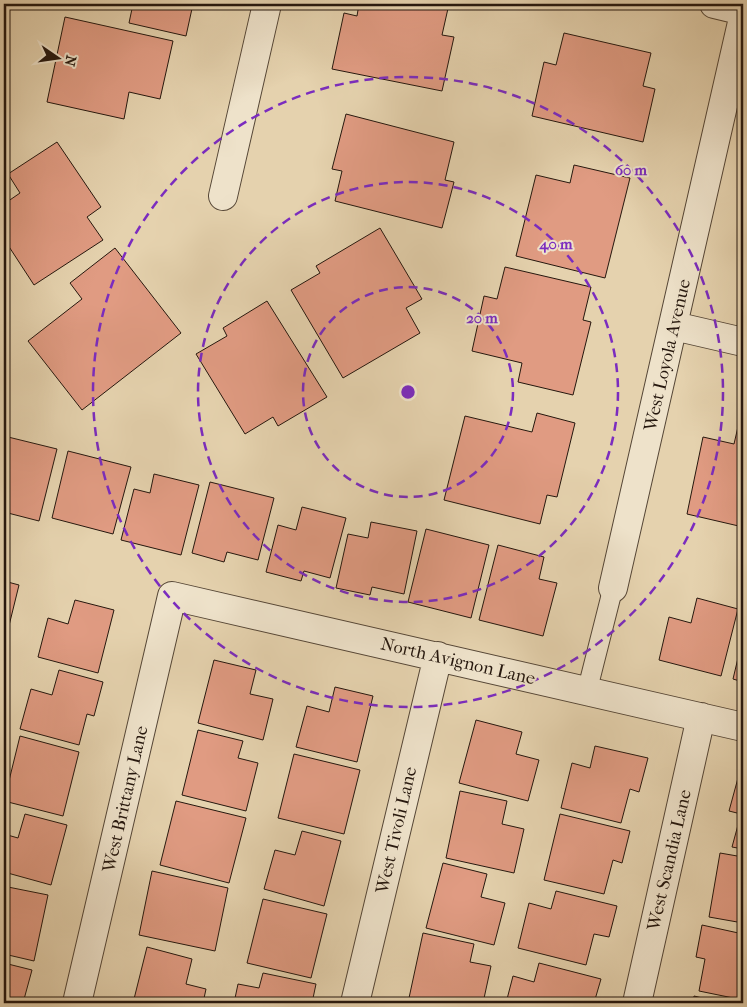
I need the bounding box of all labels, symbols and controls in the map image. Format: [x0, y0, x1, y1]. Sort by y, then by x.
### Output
north arrow [32, 32, 82, 82]
text: N [61, 54, 80, 68]
text: 60 m [615, 161, 648, 179]
text: 40 m [539, 235, 573, 253]
street label: West Loyola Avenue [640, 277, 695, 434]
text: 20 m [466, 309, 498, 327]
centre of rings [399, 383, 417, 401]
street label: North Avignon Lane [379, 633, 537, 690]
street label: West Brittany Lane [98, 724, 153, 875]
street label: West Tivoli Lane [371, 765, 421, 896]
street label: West Scandia Lane [643, 787, 696, 934]

